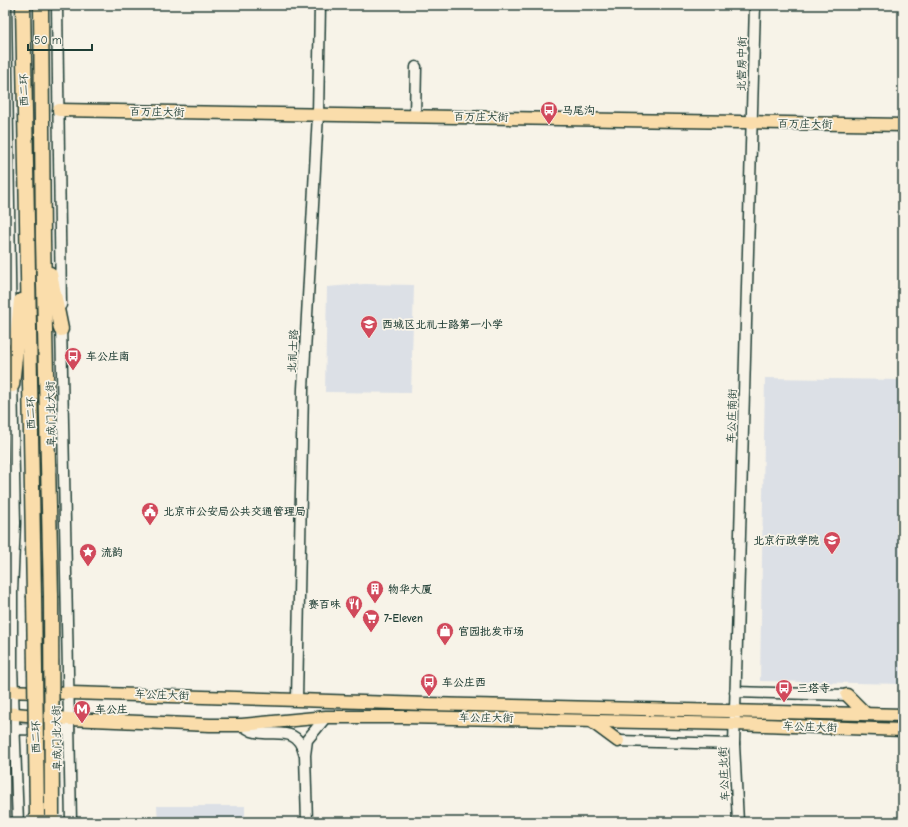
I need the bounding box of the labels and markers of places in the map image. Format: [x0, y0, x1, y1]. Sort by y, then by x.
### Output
bus stop icon: 马尾沟 [539, 100, 559, 125]
place label: 马尾沟 [562, 104, 595, 117]
school or university icon: 西城区北礼士路第一小学 [359, 314, 379, 339]
place label: 西城区北礼士路第一小学 [382, 318, 503, 331]
bus stop icon: 车公庄南 [63, 346, 83, 371]
place label: 车公庄南 [86, 350, 130, 363]
public building icon: 北京市公安局公共交通管理局 [140, 501, 160, 526]
place label: 北京市公安局公共交通管理局 [163, 505, 306, 518]
school or university icon: 北京行政学院 [822, 530, 842, 555]
place label: 北京行政学院 [753, 534, 819, 547]
place icon: 流韵 [78, 542, 98, 567]
place label: 流韵 [101, 546, 123, 559]
building icon: 物华大厦 [365, 579, 385, 604]
place label: 物华大厦 [388, 583, 432, 596]
restaurant icon: 赛百味 [344, 594, 364, 619]
place label: 赛百味 [308, 598, 341, 611]
supermarket icon: 7-Eleven [361, 608, 381, 633]
place label: 7-Eleven [384, 612, 423, 625]
shop icon: 官园批发市场 [435, 621, 455, 646]
place label: 官园批发市场 [458, 625, 524, 638]
bus stop icon: 车公庄西 [419, 672, 439, 697]
place label: 车公庄西 [442, 676, 486, 689]
bus stop icon: 三塔寺 [774, 678, 794, 703]
place label: 三塔寺 [797, 682, 830, 695]
metro station icon: 车公庄 [72, 699, 92, 724]
place label: 车公庄 [95, 703, 128, 716]

